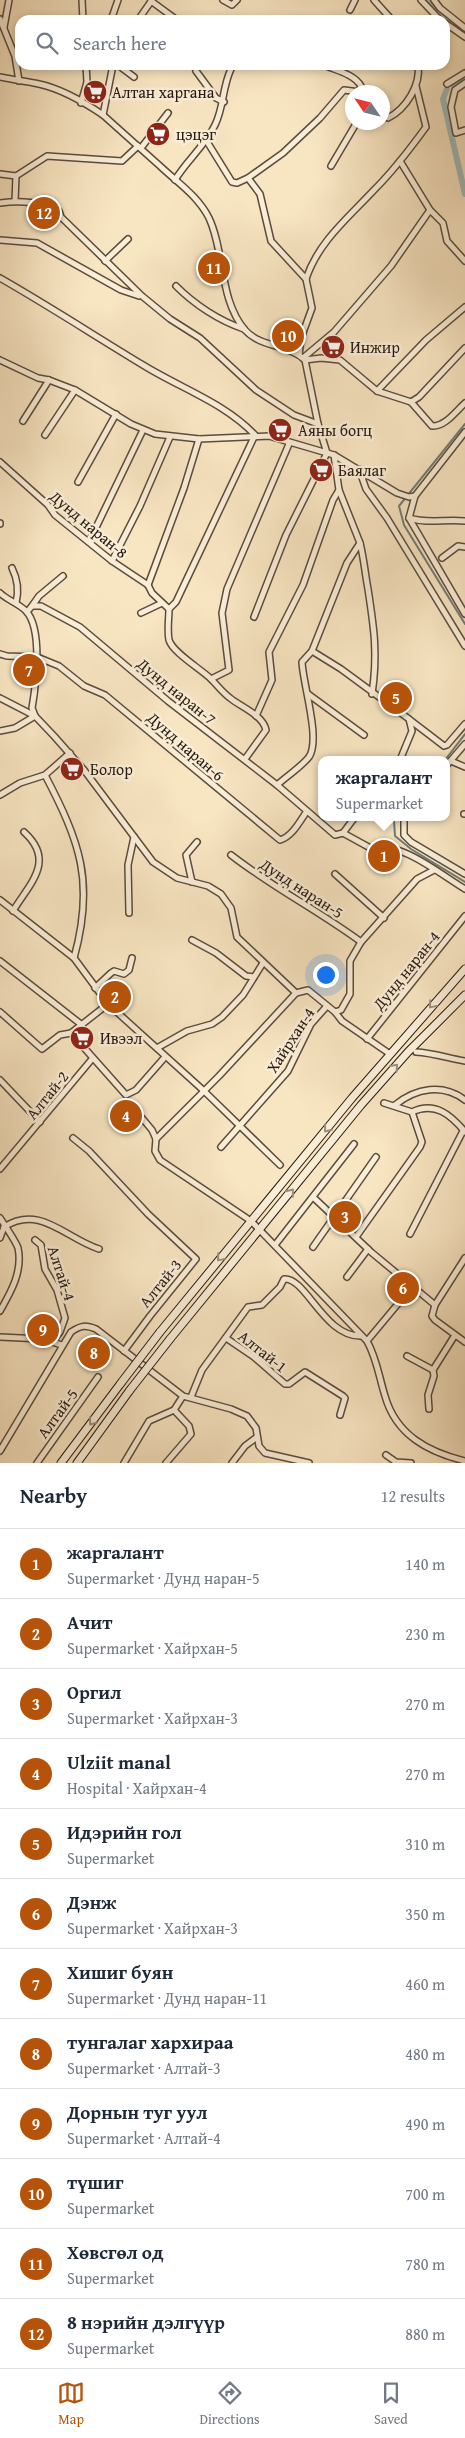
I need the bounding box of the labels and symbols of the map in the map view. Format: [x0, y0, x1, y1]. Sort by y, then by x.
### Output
supermarket icon: Алтан харгана [82, 79, 108, 105]
place label: Алтан харгана [112, 80, 215, 104]
north arrow [345, 85, 390, 130]
supermarket icon: цэцэг [145, 121, 171, 147]
place label: цэцэг [176, 122, 216, 146]
pin: 12 [28, 194, 60, 232]
pin: 11 [198, 249, 230, 287]
pin: 10 [272, 317, 304, 355]
supermarket icon: Инжир [320, 334, 346, 360]
place label: Инжир [350, 335, 400, 359]
supermarket icon: Аяны богц [267, 417, 293, 443]
place label: Аяны богц [298, 418, 372, 442]
supermarket icon: Баялаг [308, 457, 334, 483]
place label: Баялаг [338, 458, 386, 482]
street label: Дунд наран-8 [44, 483, 134, 564]
pin: 7 [13, 651, 45, 689]
street label: Дунд наран-7 [132, 651, 222, 731]
pin: 5 [380, 679, 412, 717]
street label: Дунд наран-6 [141, 705, 230, 787]
supermarket icon: Болор [59, 756, 85, 782]
place label: Болор [90, 757, 133, 781]
pin: 1 [368, 837, 400, 875]
street label: Дунд наран-5 [255, 851, 349, 924]
street label: Дунд наран-4 [366, 925, 446, 1015]
your location [313, 962, 339, 988]
pin: 2 [99, 978, 131, 1016]
one-way arrow [429, 999, 438, 1008]
street label: Хайрхан-4 [260, 1002, 320, 1078]
supermarket icon: Ивээл [69, 1025, 95, 1051]
place label: Ивээл [100, 1026, 143, 1050]
one-way arrow [389, 1063, 398, 1072]
street label: Алтай-2 [20, 1065, 74, 1125]
pin: 4 [110, 1097, 142, 1135]
one-way arrow [324, 1123, 333, 1132]
one-way arrow [286, 1188, 295, 1197]
pin: 3 [329, 1198, 361, 1236]
street label: Алтай-4 [42, 1242, 82, 1304]
street label: Алтай-3 [133, 1253, 187, 1313]
one-way arrow [216, 1253, 225, 1262]
pin: 6 [387, 1269, 419, 1307]
pin: 9 [27, 1311, 59, 1349]
street label: Алтай-1 [233, 1324, 293, 1378]
pin: 8 [78, 1334, 110, 1372]
street label: Алтай-5 [31, 1383, 83, 1443]
one-way arrow [89, 1416, 98, 1426]

